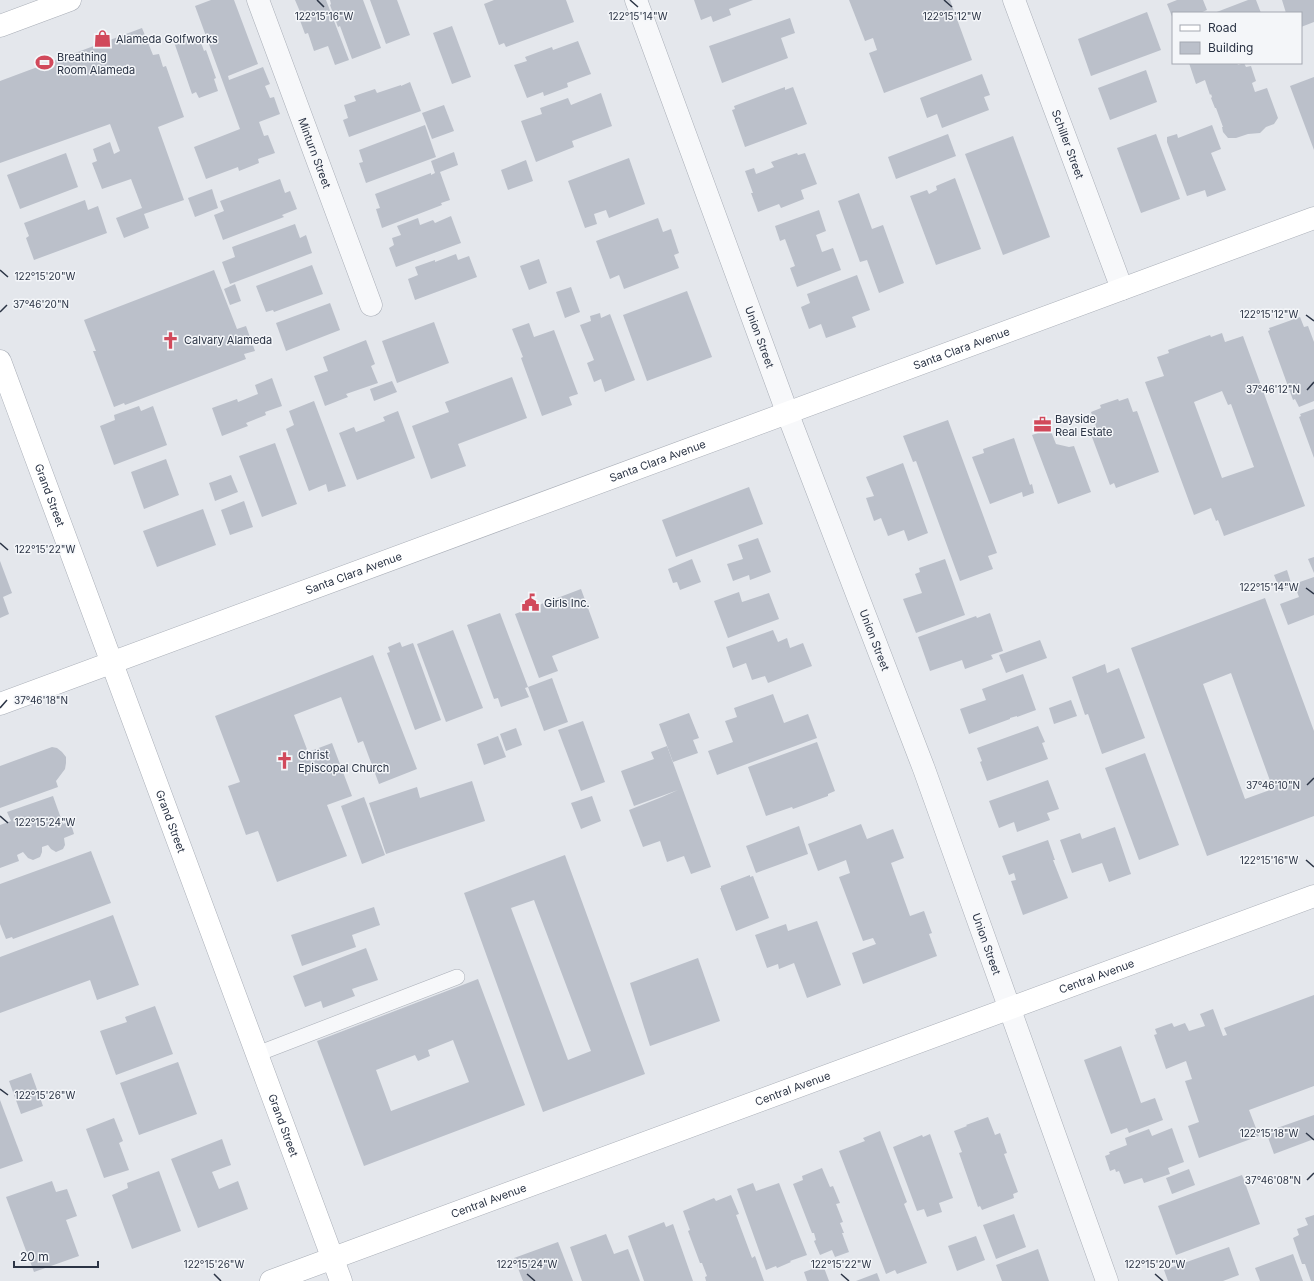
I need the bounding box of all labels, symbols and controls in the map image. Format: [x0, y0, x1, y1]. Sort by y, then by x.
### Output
text: 122°15'16"W [295, 10, 354, 22]
text: 122°15'14"W [608, 10, 668, 22]
text: 122°15'12"W [923, 10, 981, 22]
legend [1172, 12, 1302, 64]
text: Road [1208, 20, 1237, 35]
shop icon: Alameda Golfworks [93, 29, 113, 49]
place label: Alameda Golfworks [116, 32, 218, 46]
text: Building [1208, 40, 1253, 55]
place label: Breathing Room Alameda [57, 50, 135, 77]
sports icon: Breathing Room Alameda [34, 53, 54, 73]
street label: Schiller Street [1049, 108, 1087, 181]
street label: Minturn Street [295, 116, 334, 190]
text: 122°15'20"W [15, 270, 76, 282]
text: 37°46'20"N [13, 298, 69, 310]
street label: Union Street [742, 304, 777, 370]
text: 122°15'12"W [1240, 308, 1298, 320]
street label: Santa Clara Avenue [911, 324, 1011, 373]
church icon: Calvary Alameda [161, 330, 181, 350]
place label: Calvary Alameda [184, 333, 272, 347]
text: 37°46'12"N [1246, 383, 1300, 395]
place label: Bayside Real Estate [1055, 412, 1113, 439]
office icon: Bayside Real Estate [1032, 415, 1052, 435]
street label: Santa Clara Avenue [607, 437, 708, 485]
street label: Grand Street [32, 462, 68, 529]
text: 122°15'22"W [15, 543, 75, 555]
street label: Santa Clara Avenue [303, 549, 404, 597]
text: 122°15'14"W [1239, 581, 1299, 593]
public building icon: Girls Inc. [521, 593, 541, 613]
place label: Girls Inc. [544, 596, 590, 610]
street label: Union Street [856, 607, 893, 673]
text: 37°46'18"N [14, 694, 68, 706]
place label: Christ Episcopal Church [298, 748, 389, 775]
church icon: Christ Episcopal Church [275, 751, 295, 771]
text: 37°46'10"N [1246, 779, 1300, 791]
street label: Grand Street [153, 788, 189, 855]
text: 122°15'24"W [15, 816, 76, 828]
text: 122°15'16"W [1240, 854, 1299, 866]
street label: Union Street [969, 911, 1004, 977]
street label: Central Avenue [1057, 956, 1136, 997]
street label: Central Avenue [753, 1068, 832, 1109]
text: 122°15'26"W [15, 1089, 76, 1101]
street label: Grand Street [265, 1092, 301, 1159]
text: 122°15'18"W [1240, 1127, 1299, 1139]
text: 37°46'08"N [1245, 1174, 1301, 1186]
street label: Central Avenue [449, 1180, 528, 1221]
scale bar [14, 1243, 98, 1269]
text: 20 m [20, 1249, 49, 1264]
text: 122°15'26"W [184, 1258, 245, 1270]
text: 122°15'24"W [497, 1258, 558, 1270]
text: 122°15'22"W [811, 1258, 871, 1270]
text: 122°15'20"W [1125, 1258, 1186, 1270]

